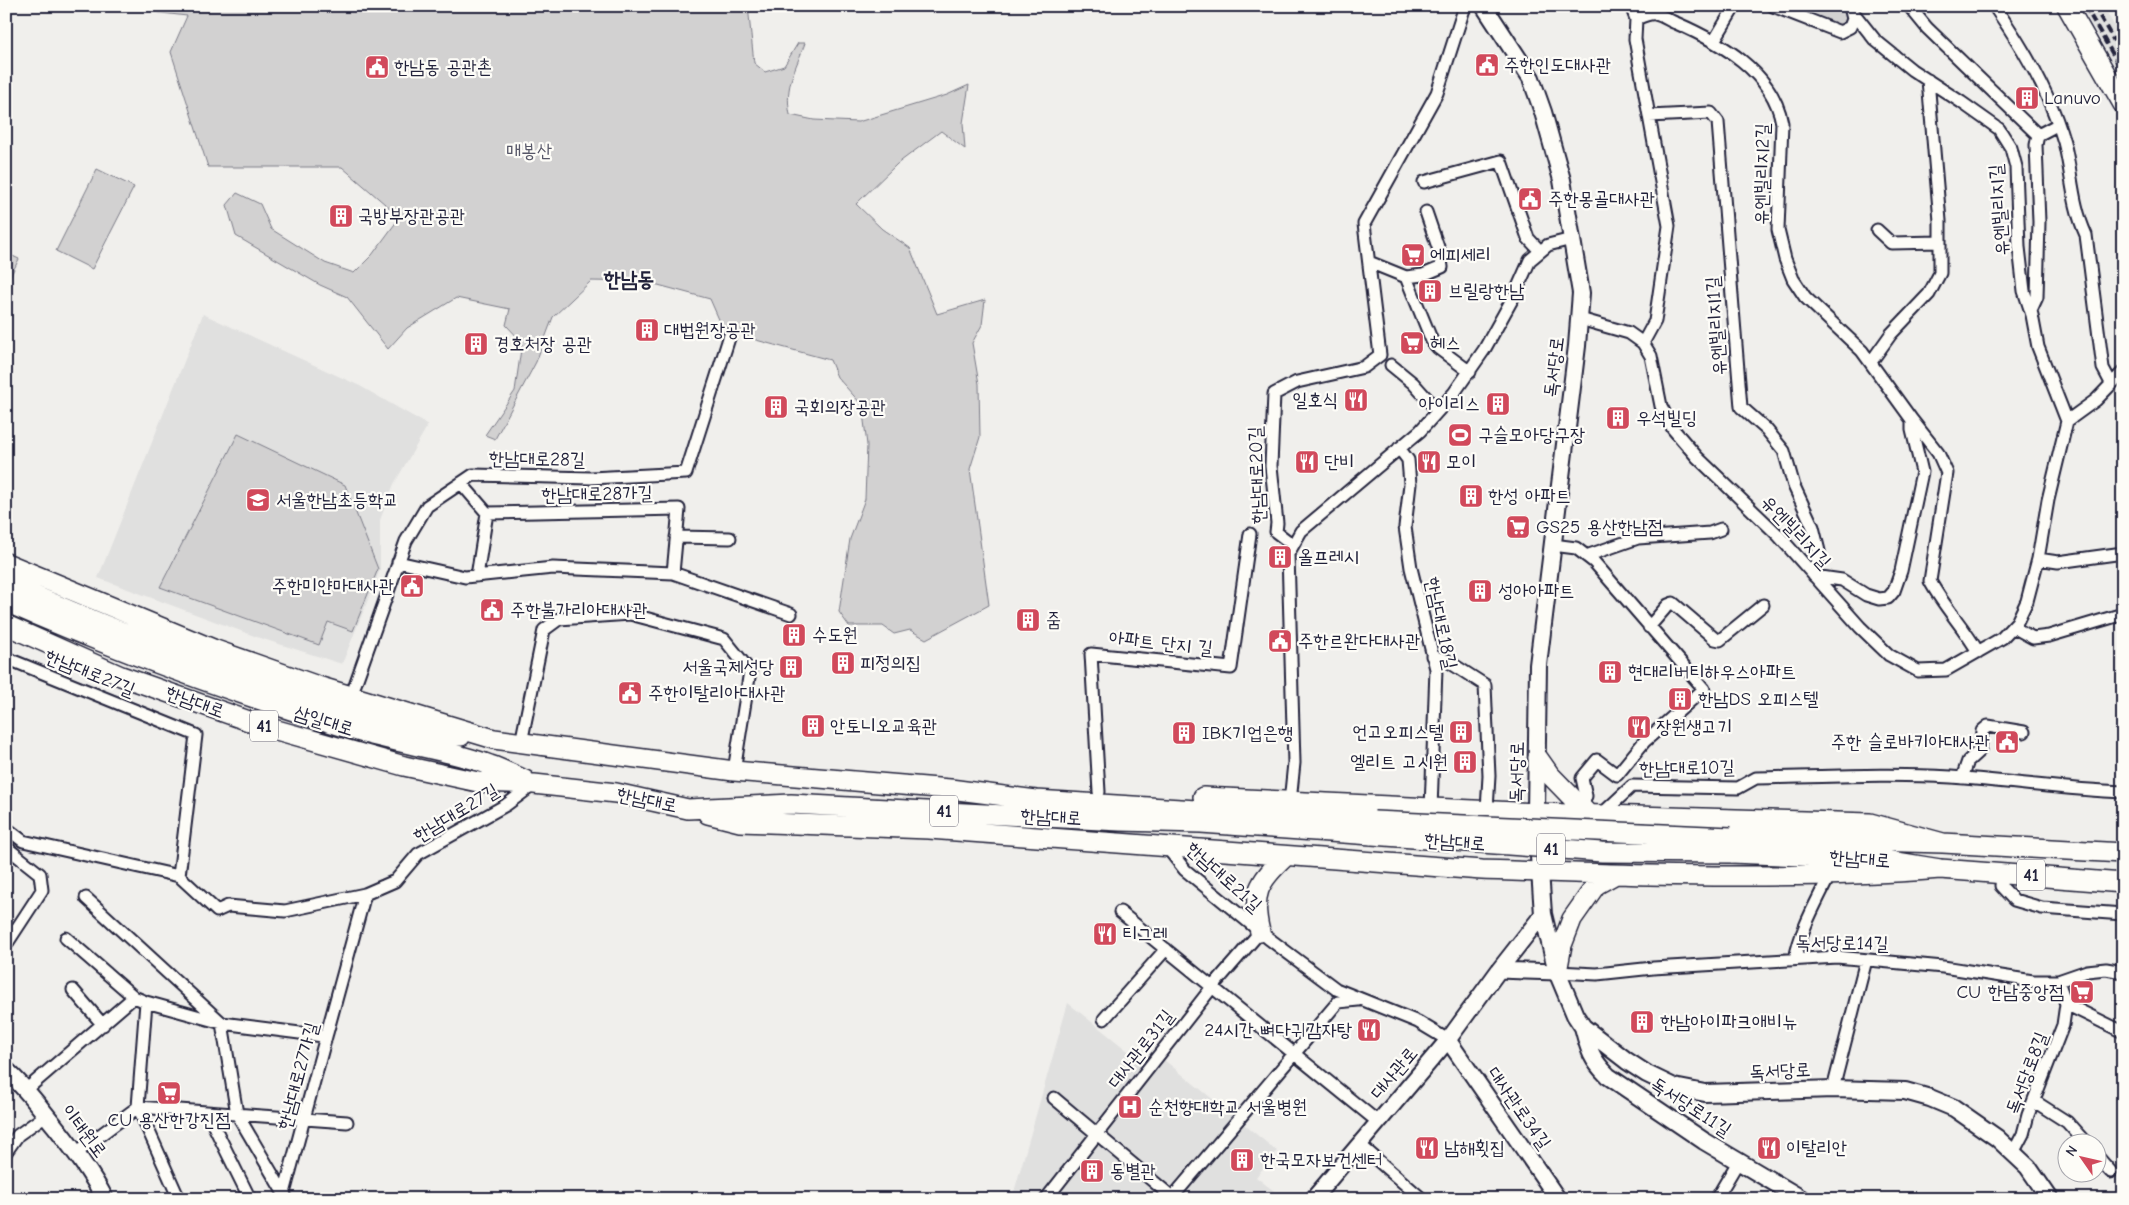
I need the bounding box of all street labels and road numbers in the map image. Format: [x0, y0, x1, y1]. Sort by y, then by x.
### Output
street label: 유엔빌리지2길 [1750, 123, 1774, 225]
street label: 유엔빌리지길 [1985, 163, 2013, 257]
street label: 유엔빌리지1길 [1702, 276, 1730, 376]
street label: 독서당로 [1539, 335, 1569, 399]
street label: 한남대로20길 [1244, 426, 1270, 524]
street label: 한남대로28길 [489, 447, 585, 471]
street label: 한남대로28가길 [541, 482, 653, 506]
street label: 유엔빌리지길 [1757, 491, 1835, 573]
street label: 한남대로18길 [1420, 575, 1462, 671]
street label: 아파트 단지 길 [1108, 627, 1214, 659]
street label: 한남대로27길 [42, 645, 138, 701]
street label: 한남대로 [163, 681, 227, 723]
street label: 삼일대로 [292, 702, 356, 740]
road number: 41 [250, 710, 278, 741]
street label: 독서당로 [1505, 741, 1529, 803]
street label: 한남대로10길 [1639, 756, 1735, 780]
street label: 한남대로27길 [409, 779, 503, 847]
street label: 한남대로 [615, 783, 679, 817]
road number: 41 [930, 796, 958, 826]
street label: 한남대로 [1020, 804, 1082, 830]
street label: 한남대로 [1424, 829, 1486, 855]
road number: 41 [1537, 834, 1565, 864]
street label: 한남대로21길 [1182, 837, 1266, 917]
street label: 한남대로 [1829, 846, 1891, 872]
road number: 41 [2017, 860, 2045, 890]
street label: 독서당로14길 [1795, 931, 1889, 955]
street label: 대사관로31길 [1104, 1005, 1178, 1093]
street label: 한남대로27가길 [273, 1020, 323, 1132]
street label: 독서당로8길 [2001, 1029, 2053, 1117]
street label: 대사관로 [1366, 1043, 1422, 1103]
street label: 독서당로 [1749, 1058, 1811, 1084]
street label: 대사관로34길 [1483, 1063, 1555, 1153]
street label: 독서당로11길 [1647, 1073, 1735, 1141]
street label: 이태원로 [57, 1100, 111, 1162]

